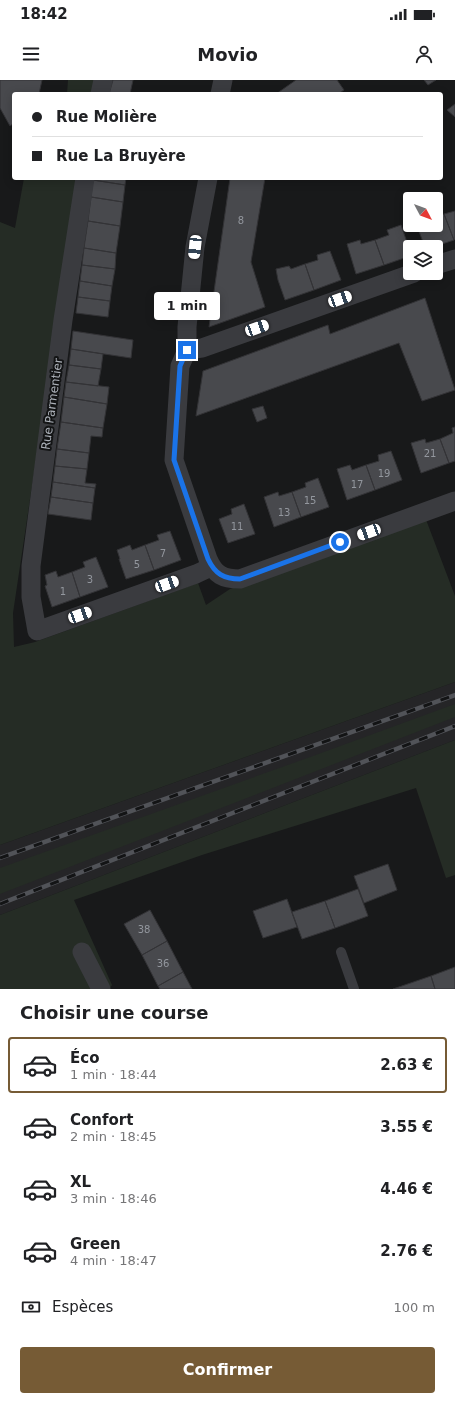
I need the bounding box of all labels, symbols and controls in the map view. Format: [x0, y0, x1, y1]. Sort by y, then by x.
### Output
text: 18:42 [20, 5, 68, 23]
icon: menu [20, 43, 42, 65]
icon: person [413, 43, 435, 65]
text: Movio [197, 44, 258, 65]
text: Rue Molière [56, 108, 157, 126]
text: Rue La Bruyère [56, 147, 186, 165]
north arrow [403, 192, 443, 232]
map controls [403, 192, 443, 280]
house number: 8 [238, 215, 244, 226]
car [188, 234, 202, 260]
button: layers [403, 240, 443, 280]
car [327, 289, 353, 309]
callout: 1 min [154, 292, 220, 320]
text: 1 min [167, 298, 207, 313]
car [244, 318, 270, 338]
route end [178, 341, 196, 359]
street label: Rue Parmentier [39, 357, 65, 451]
house number: 21 [424, 448, 436, 459]
house number: 19 [378, 468, 390, 479]
house number: 17 [351, 479, 363, 490]
house number: 15 [304, 495, 316, 506]
house number: 13 [278, 507, 290, 518]
house number: 11 [231, 521, 243, 532]
car [356, 522, 382, 542]
route start [331, 533, 349, 551]
house number: 7 [160, 548, 166, 559]
house number: 5 [134, 559, 140, 570]
house number: 3 [87, 574, 93, 585]
car [154, 574, 180, 594]
house number: 1 [60, 586, 66, 597]
car [67, 605, 93, 625]
house number: 38 [138, 924, 150, 935]
house number: 36 [157, 958, 169, 969]
text: Choisir une course [20, 1002, 208, 1023]
icon: car [22, 1047, 58, 1083]
text: Éco [70, 1049, 99, 1067]
text: 2.63 € [380, 1056, 433, 1074]
text: 1 min · 18:44 [70, 1067, 157, 1082]
icon: car [22, 1109, 58, 1145]
text: Confort [70, 1111, 133, 1129]
text: 3.55 € [380, 1118, 433, 1136]
text: 2 min · 18:45 [70, 1129, 157, 1144]
icon: car [22, 1171, 58, 1207]
text: XL [70, 1173, 91, 1191]
text: 4.46 € [380, 1180, 433, 1198]
text: 3 min · 18:46 [70, 1191, 157, 1206]
icon: car [22, 1233, 58, 1269]
text: Green [70, 1235, 121, 1253]
text: 2.76 € [380, 1242, 433, 1260]
text: 4 min · 18:47 [70, 1253, 157, 1268]
icon: cash [20, 1296, 42, 1318]
text: Espèces [52, 1298, 113, 1316]
text: 100 m [393, 1300, 435, 1315]
button: Confirmer [20, 1347, 435, 1393]

